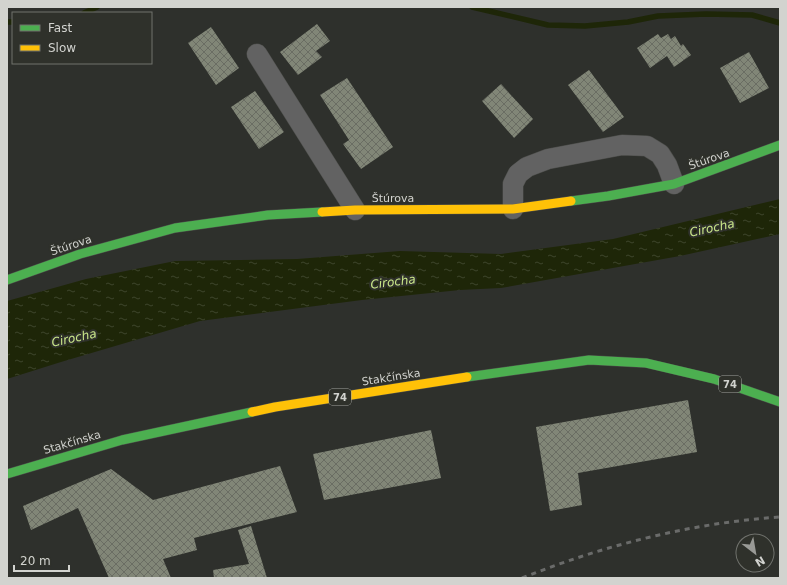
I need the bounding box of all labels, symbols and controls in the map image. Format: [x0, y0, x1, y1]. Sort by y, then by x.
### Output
legend [12, 12, 152, 64]
text: Fast [48, 21, 72, 35]
text: Slow [48, 41, 76, 55]
street label: Štúrova [687, 146, 731, 173]
street label: Štúrova [372, 192, 414, 205]
water label: Cirocha [688, 216, 736, 240]
street label: Štúrova [49, 233, 93, 258]
water label: Cirocha [370, 272, 416, 292]
water label: Cirocha [50, 326, 98, 350]
street label: Stakčínska [361, 366, 421, 389]
road number: 74 [719, 376, 741, 392]
road number: 74 [329, 389, 351, 405]
street label: Stakčínska [42, 428, 102, 457]
north arrow [735, 533, 775, 573]
scale bar [14, 547, 69, 573]
text: N [753, 553, 767, 569]
text: 20 m [20, 554, 51, 568]

